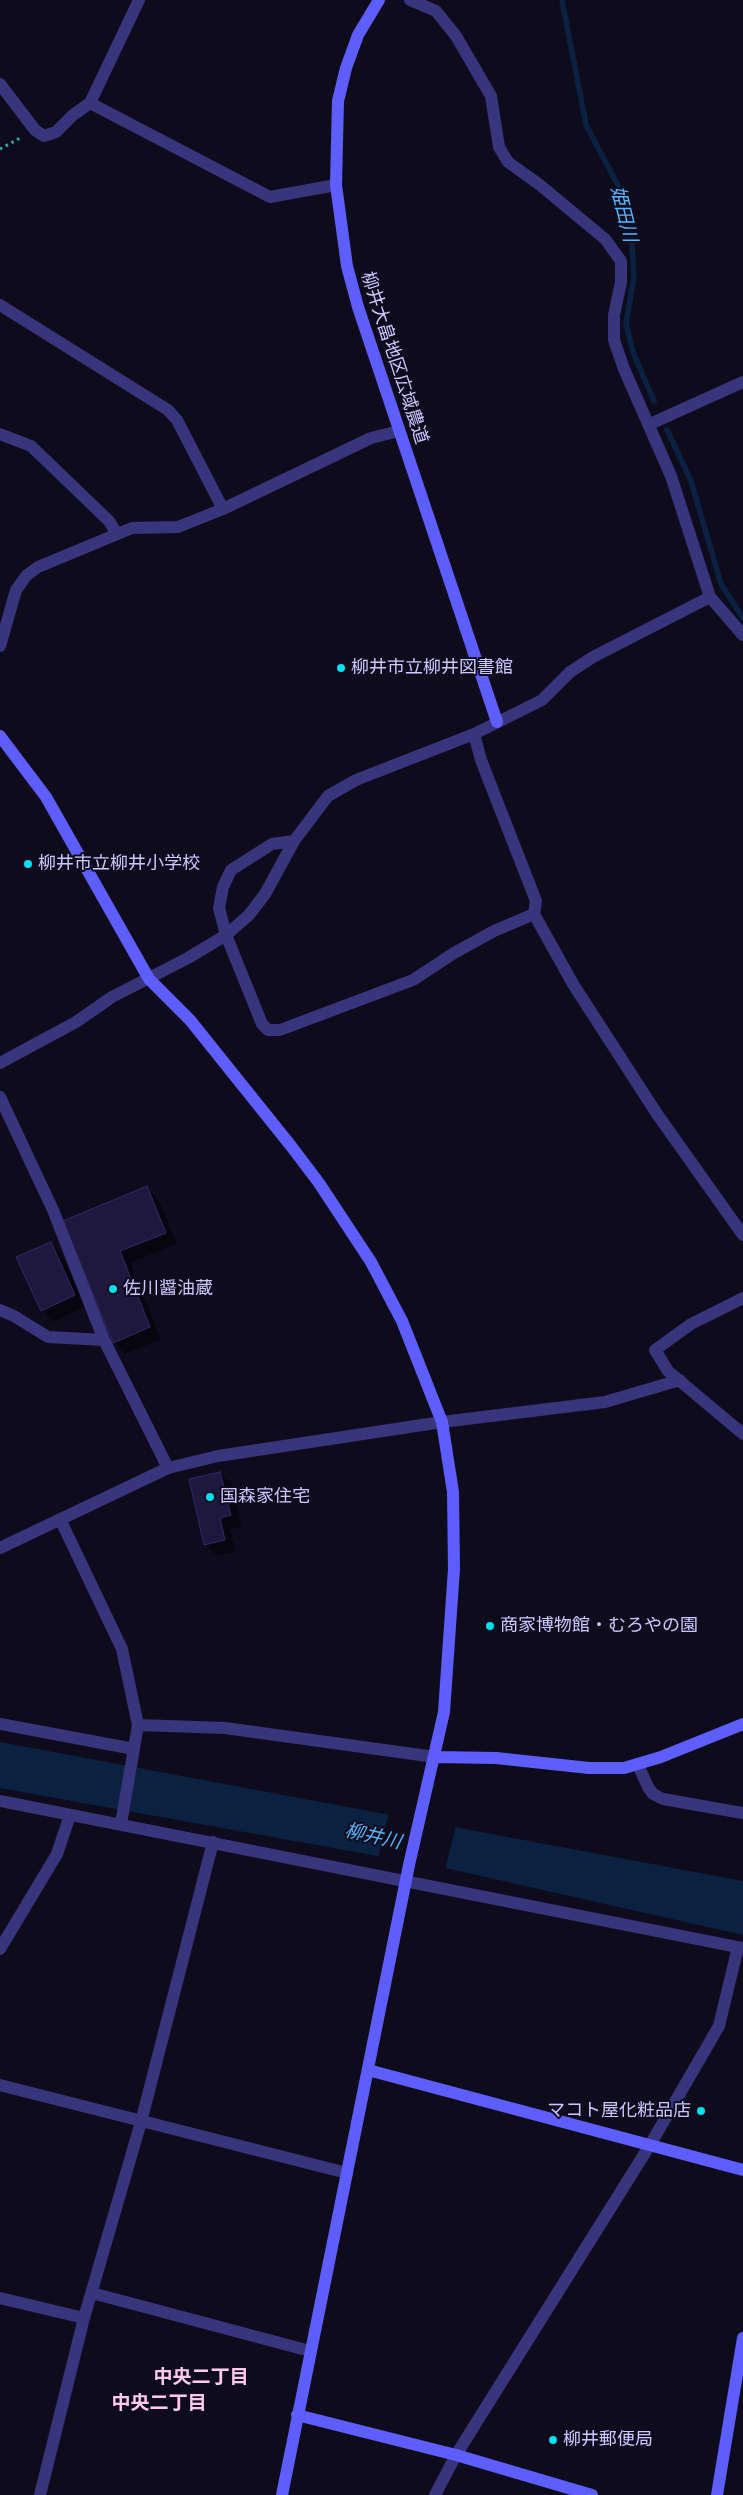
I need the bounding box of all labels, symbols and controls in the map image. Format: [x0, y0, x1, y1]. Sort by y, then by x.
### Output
water label: 姫田川 [605, 184, 641, 244]
street label: 柳井大畠地区広域農道 [356, 269, 432, 447]
place label: 柳井市立柳井図書館 [351, 657, 513, 679]
marker: 柳井市立柳井図書館 [335, 662, 347, 674]
place label: 柳井市立柳井小学校 [38, 853, 200, 875]
marker: 柳井市立柳井小学校 [22, 858, 34, 870]
place label: 佐川醤油蔵 [123, 1278, 213, 1300]
marker: 佐川醤油蔵 [107, 1283, 119, 1295]
place label: 国森家住宅 [220, 1486, 310, 1508]
marker: 国森家住宅 [204, 1491, 216, 1503]
place label: 商家博物館・むろやの園 [500, 1615, 698, 1637]
marker: 商家博物館・むろやの園 [484, 1620, 496, 1632]
water label: 柳井川 [343, 1819, 403, 1855]
place label: マコト屋化粧品店 [547, 2100, 691, 2122]
marker: マコト屋化粧品店 [695, 2105, 707, 2117]
district label: 中央二丁目 [154, 2367, 248, 2389]
district label: 中央二丁目 [112, 2393, 206, 2415]
place label: 柳井郵便局 [563, 2429, 653, 2451]
marker: 柳井郵便局 [547, 2434, 559, 2446]

